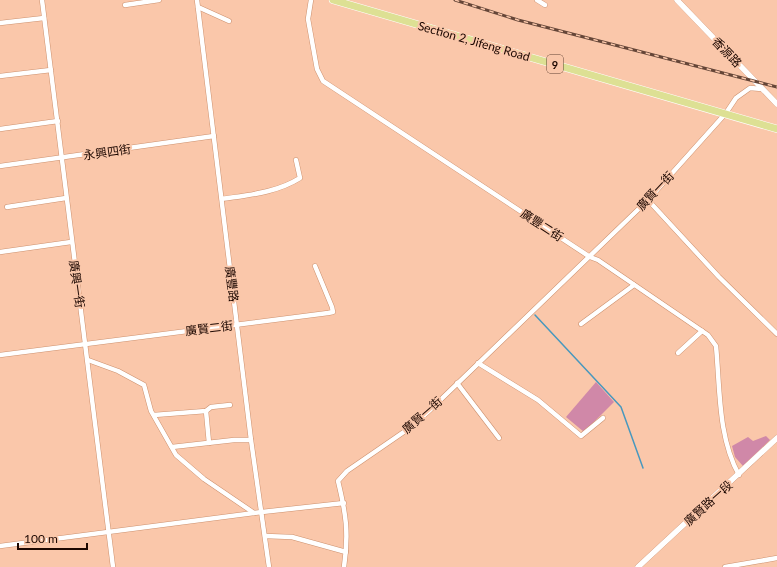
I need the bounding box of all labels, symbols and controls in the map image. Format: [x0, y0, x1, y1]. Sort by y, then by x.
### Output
street label: Section 2, Jifeng Road [416, 18, 532, 64]
street label: 香源路 [709, 34, 745, 70]
road number: 9 [547, 55, 563, 73]
street label: 永興四街 [82, 141, 132, 163]
street label: 廣賢一街 [633, 168, 677, 214]
street label: 廣豐二街 [518, 206, 566, 244]
street label: 廣興一街 [66, 259, 88, 309]
street label: 廣豐路 [222, 265, 242, 303]
street label: 廣賢二街 [184, 318, 234, 338]
street label: 廣賢一街 [399, 394, 445, 436]
street label: 廣賢路一段 [681, 477, 735, 529]
scale bar [18, 525, 87, 551]
text: 100 m [24, 531, 58, 546]

